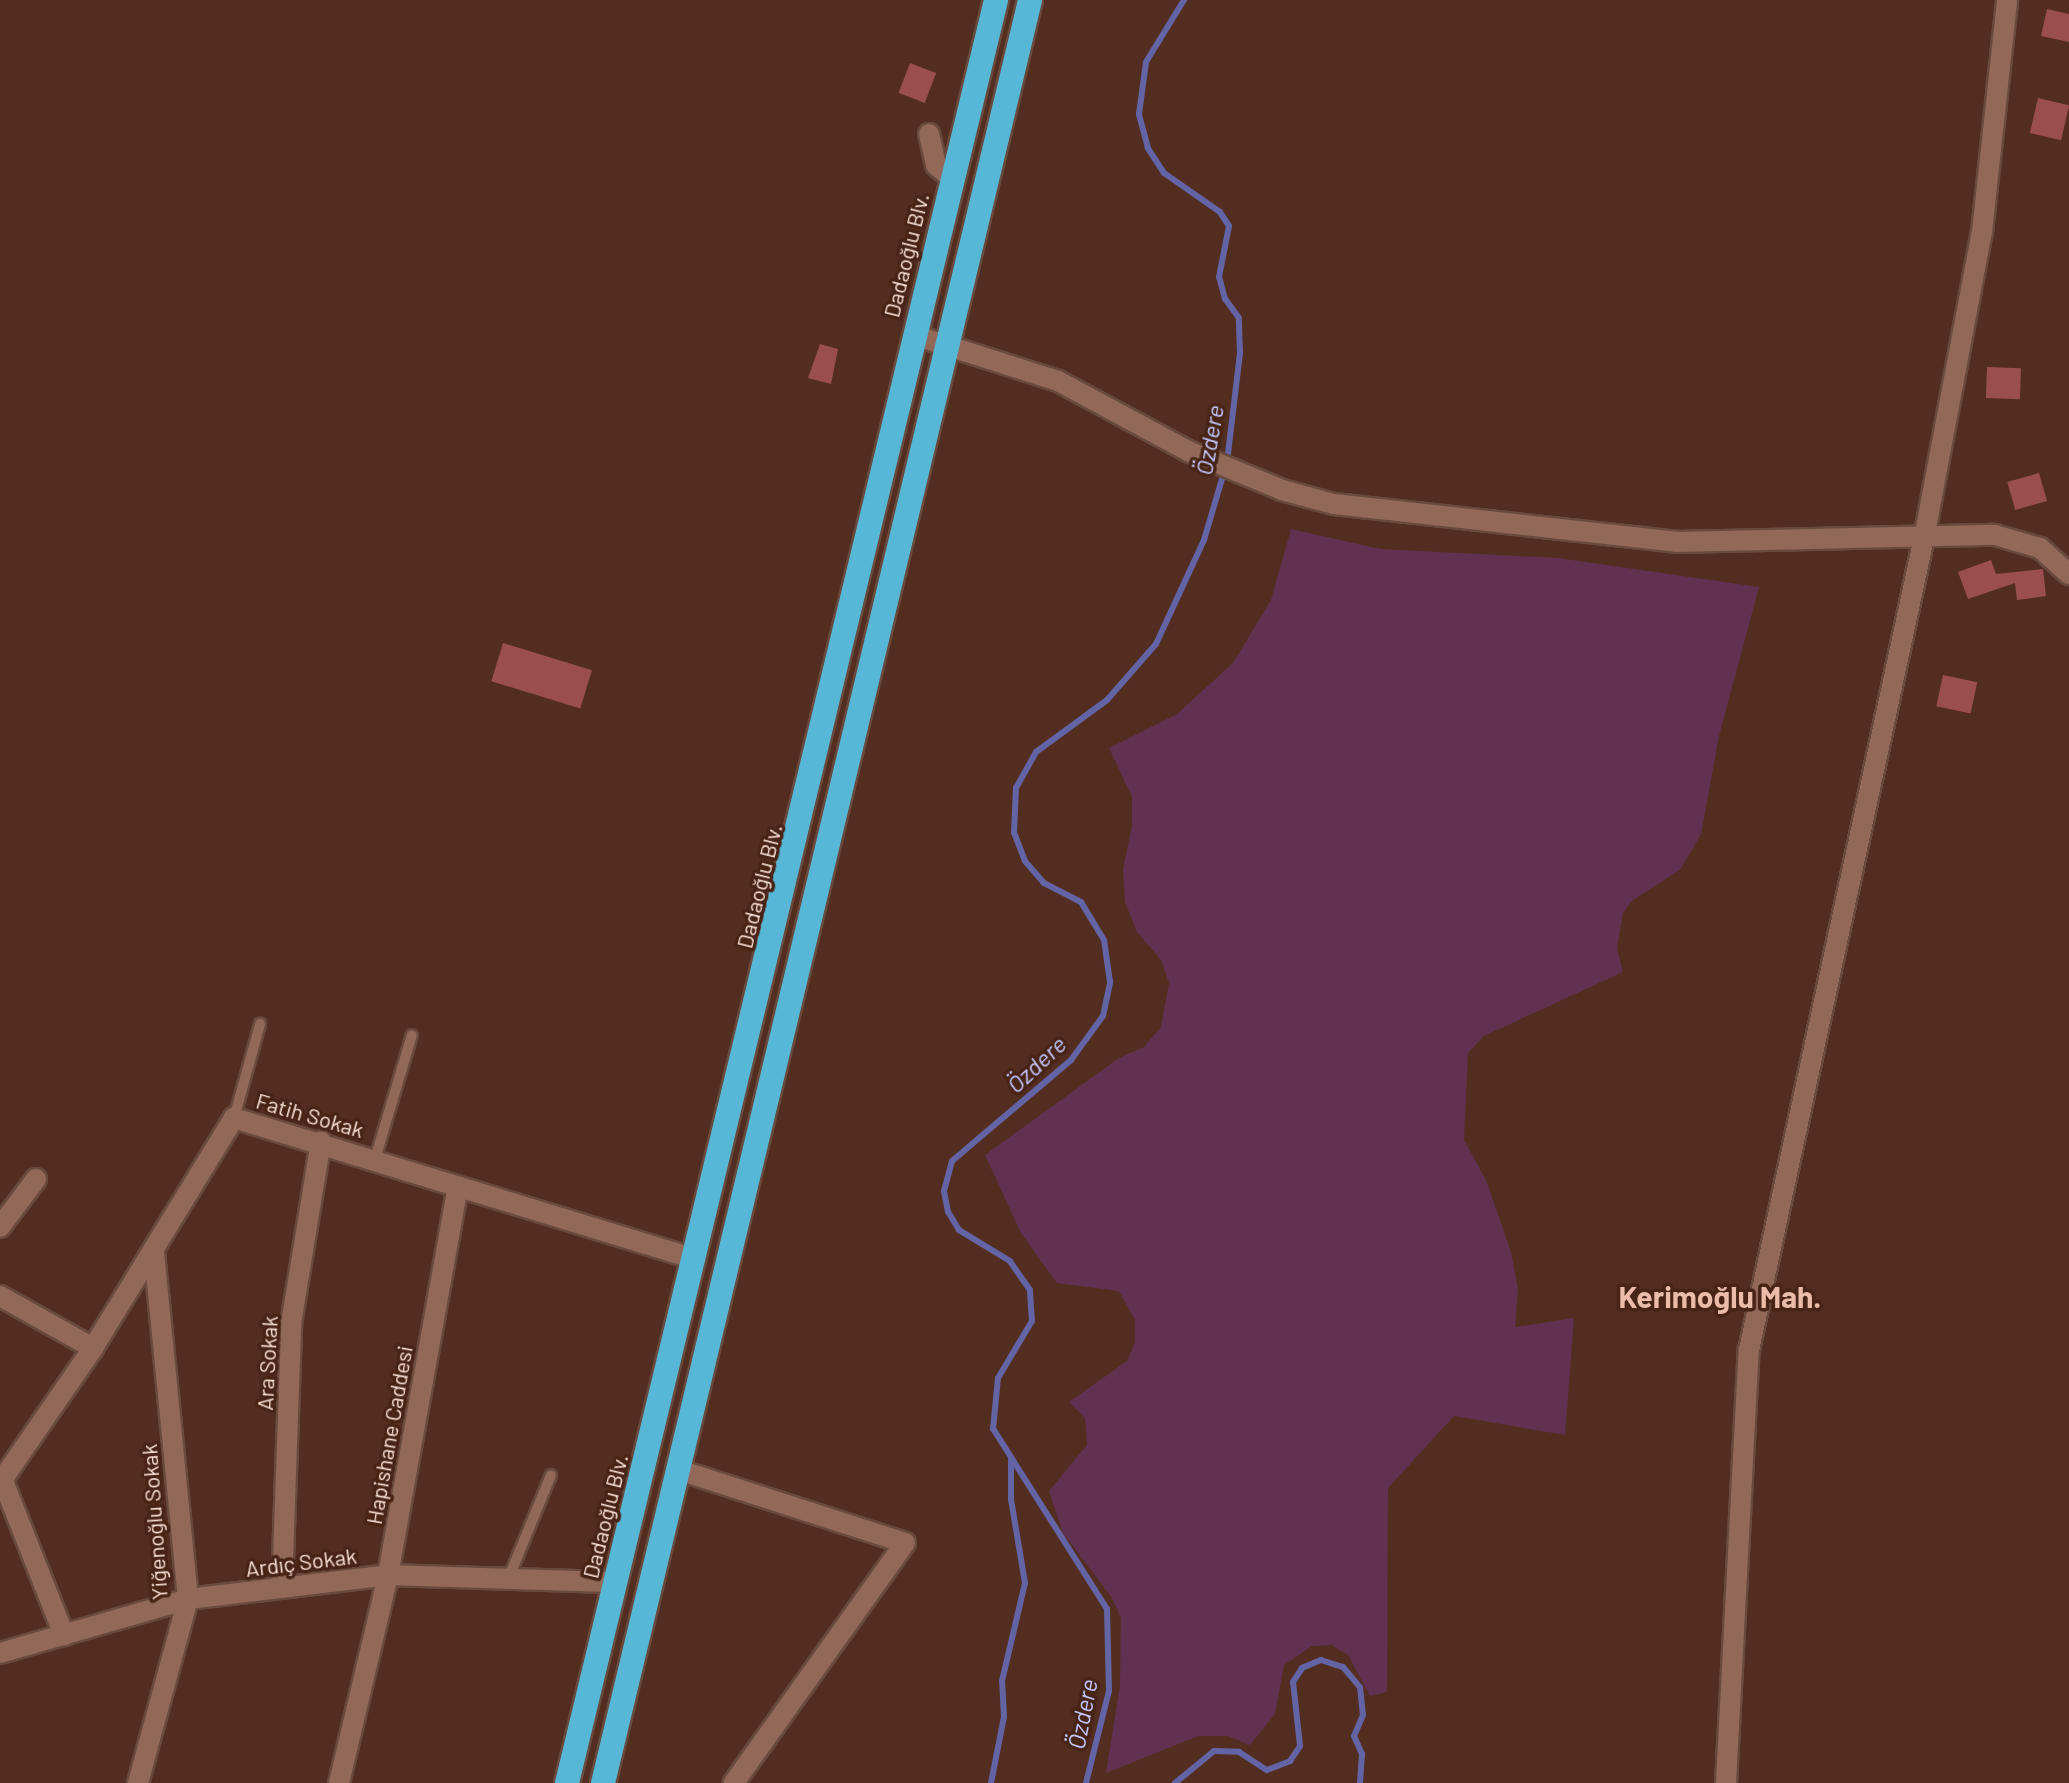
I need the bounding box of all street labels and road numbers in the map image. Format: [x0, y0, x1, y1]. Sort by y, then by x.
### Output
street label: Dadaoğlu Blv. [878, 190, 934, 320]
street label: Dadaoğlu Blv. [731, 821, 787, 951]
street label: Fatih Sokak [253, 1087, 367, 1143]
street label: Ara Sokak [251, 1315, 283, 1411]
street label: Hapishane Caddesi [360, 1344, 418, 1526]
street label: Yiğenoğlu Sokak [135, 1443, 173, 1601]
street label: Dadaoğlu Blv. [577, 1451, 633, 1581]
street label: Ardıç Sokak [244, 1542, 358, 1582]

